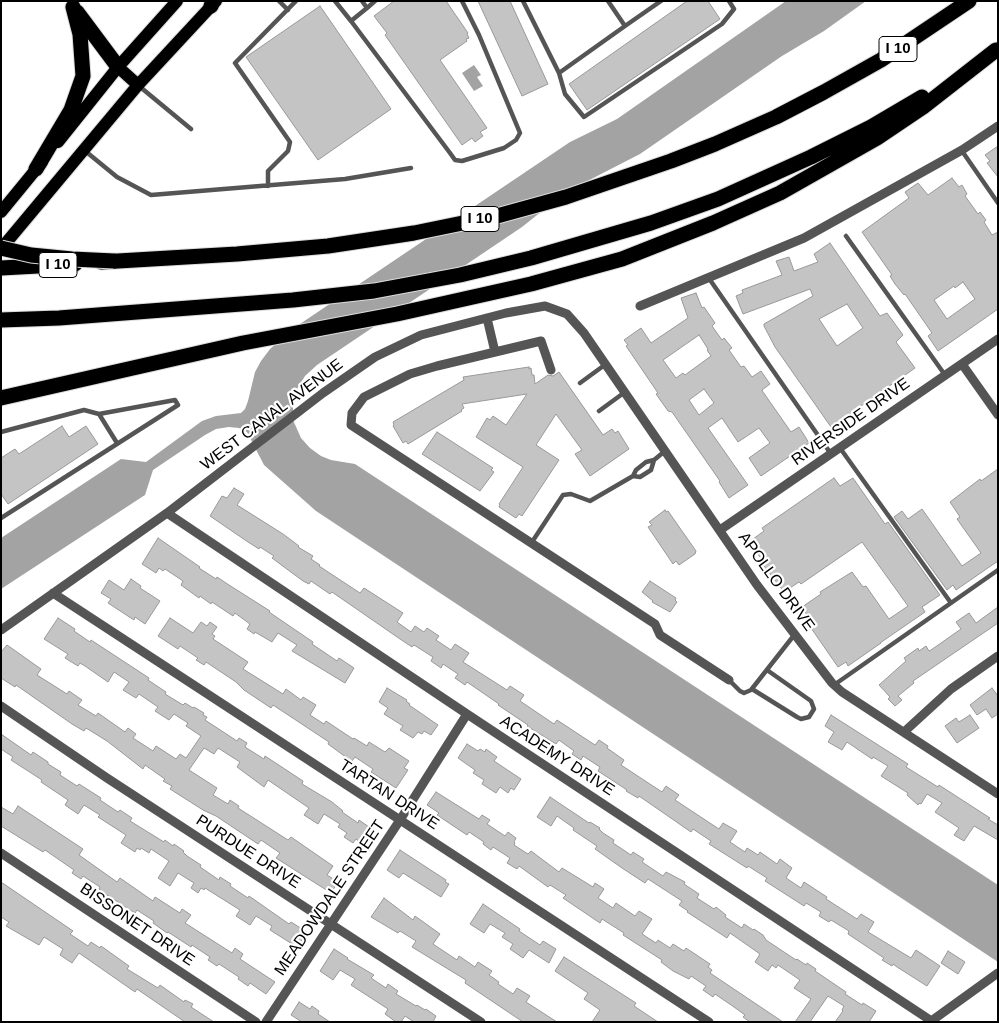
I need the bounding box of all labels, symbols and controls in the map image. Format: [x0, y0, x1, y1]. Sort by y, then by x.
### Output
road number: I 10 [879, 36, 917, 62]
road number: I 10 [461, 206, 499, 232]
road number: I 10 [39, 252, 77, 278]
street label: WEST CANAL AVENUE [197, 355, 347, 475]
street label: RIVERSIDE DRIVE [788, 374, 914, 470]
street label: APOLLO DRIVE [734, 529, 818, 635]
street label: ACADEMY DRIVE [496, 712, 618, 800]
street label: TARTAN DRIVE [336, 756, 442, 834]
street label: PURDUE DRIVE [192, 811, 304, 893]
street label: MEADOWDALE STREET [271, 817, 389, 979]
street label: BISSONET DRIVE [76, 880, 198, 970]

